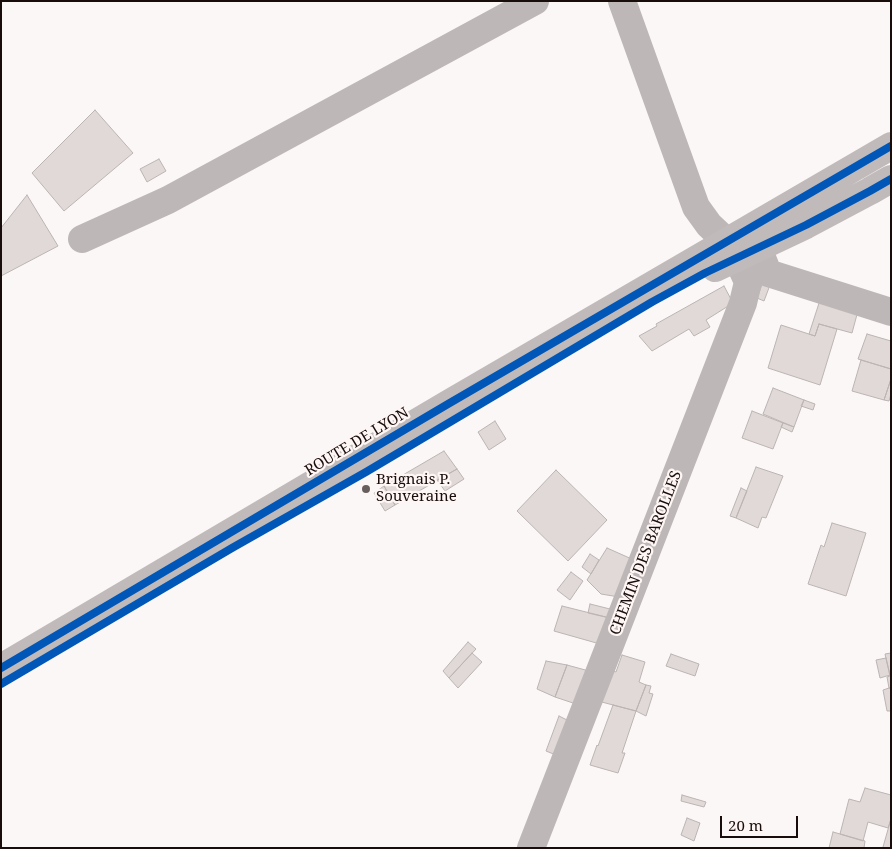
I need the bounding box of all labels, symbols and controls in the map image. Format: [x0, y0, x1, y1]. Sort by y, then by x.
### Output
street label: ROUTE DE LYON [302, 404, 412, 480]
street label: CHEMIN DES BAROLLES [606, 468, 686, 638]
place label: Brignais P. Souveraine [376, 471, 457, 506]
marker: Brignais P. Souveraine [360, 483, 372, 495]
scale bar [722, 806, 800, 838]
text: 20 m [728, 815, 763, 835]

